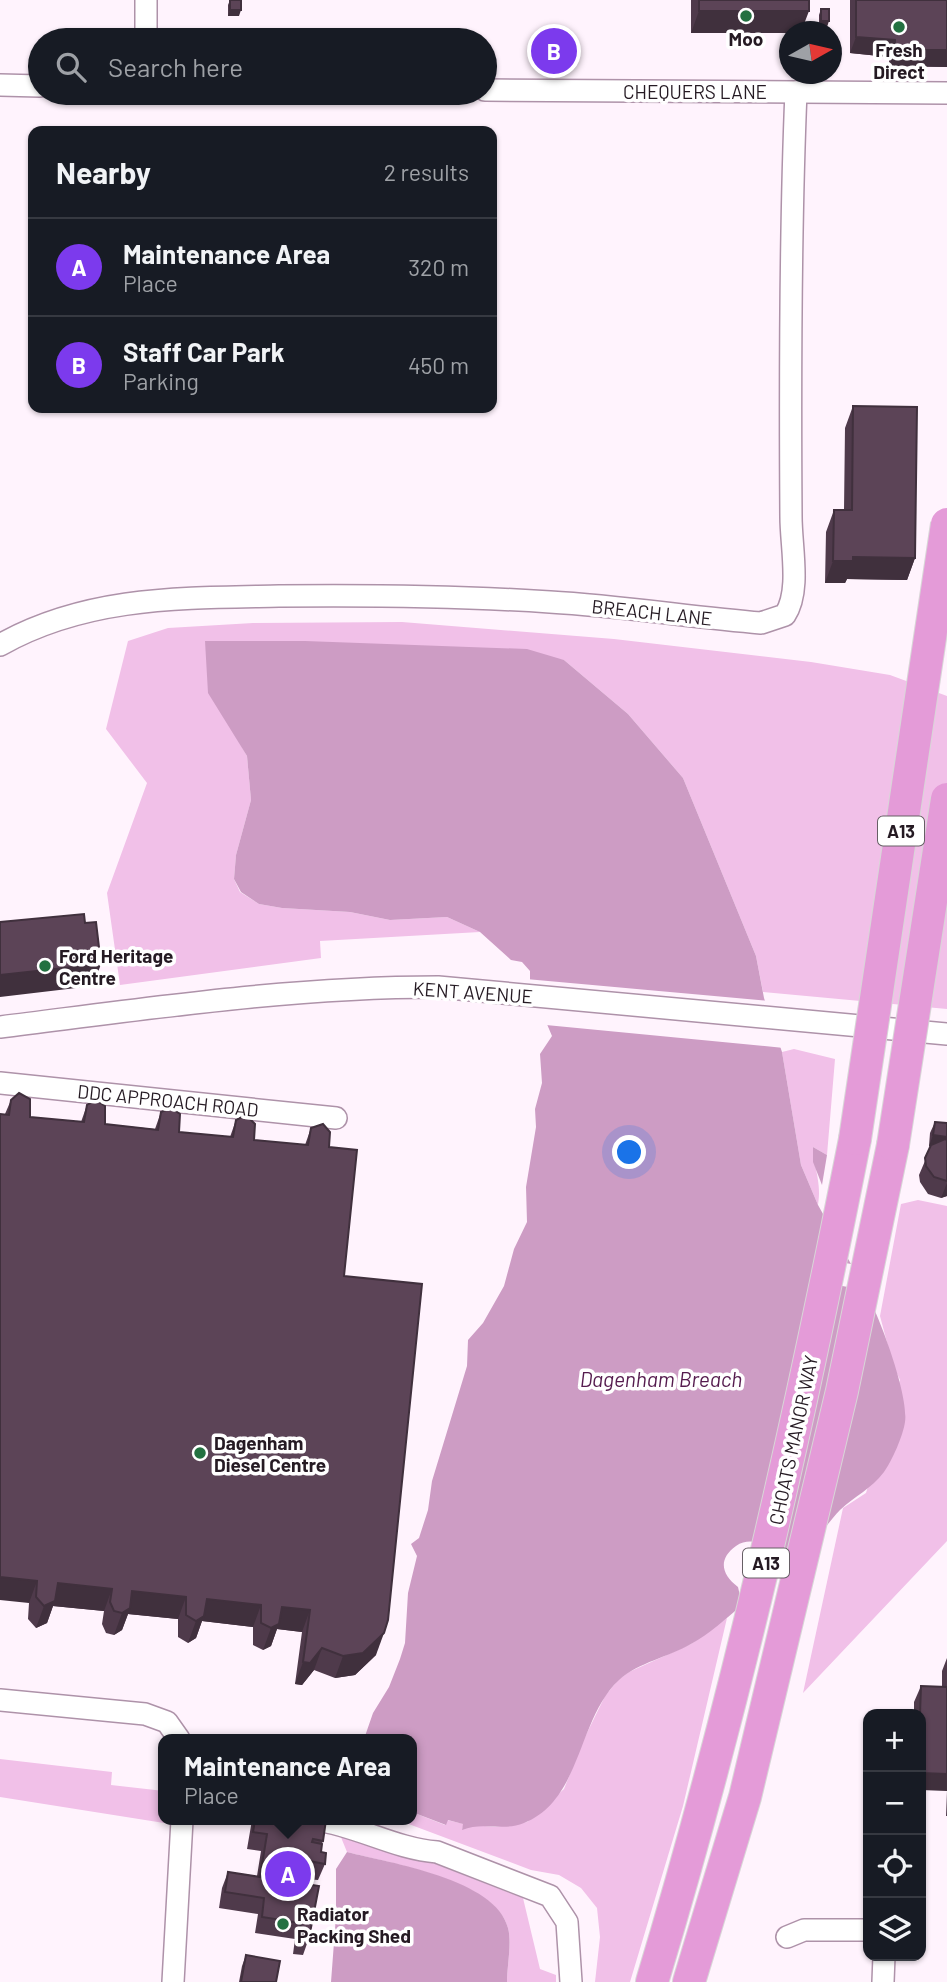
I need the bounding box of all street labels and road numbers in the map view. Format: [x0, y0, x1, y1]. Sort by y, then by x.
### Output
street label: CHEQUERS LANE [623, 80, 767, 103]
street label: BREACH LANE [590, 594, 714, 630]
road number: A13 [878, 816, 924, 846]
street label: KENT AVENUE [412, 976, 534, 1008]
street label: DDC APPROACH ROAD [76, 1079, 260, 1121]
street label: CHOATS MANOR WAY [764, 1353, 822, 1527]
road number: A13 [743, 1548, 789, 1578]

